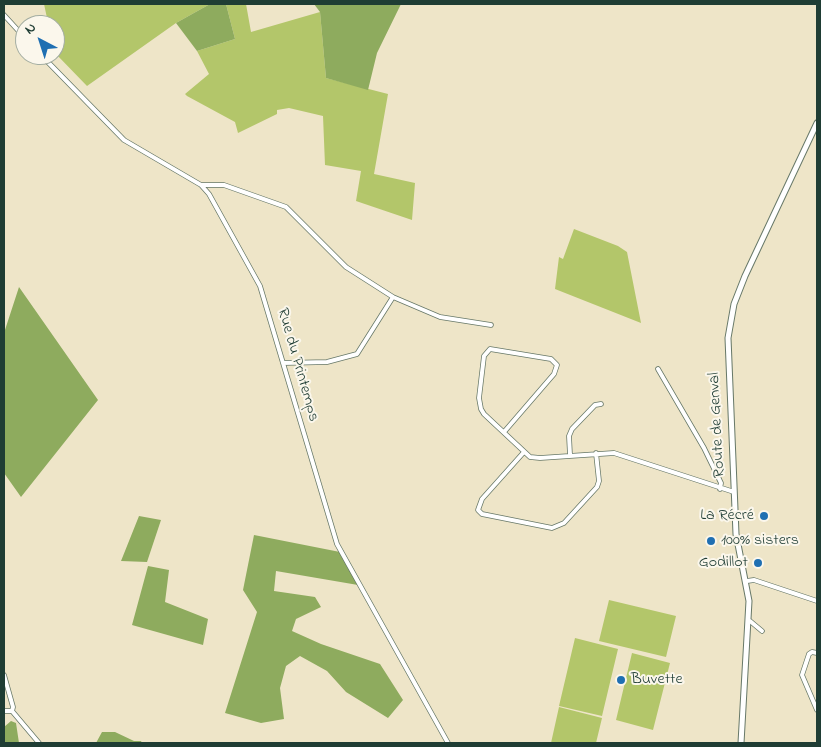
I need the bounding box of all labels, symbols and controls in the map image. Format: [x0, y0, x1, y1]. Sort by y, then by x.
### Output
north arrow [15, 15, 65, 65]
text: N [20, 18, 41, 40]
street label: Rue du Printemps [272, 306, 322, 424]
street label: Route de Genval [706, 372, 730, 478]
place label: La Récré [700, 506, 754, 526]
marker: La Récré [758, 510, 770, 522]
place label: 100% sisters [721, 531, 799, 551]
marker: 100% sisters [705, 535, 717, 547]
place label: Godillot [699, 553, 748, 573]
marker: Godillot [752, 557, 764, 569]
place label: Buvette [631, 670, 683, 690]
marker: Buvette [615, 674, 627, 686]

